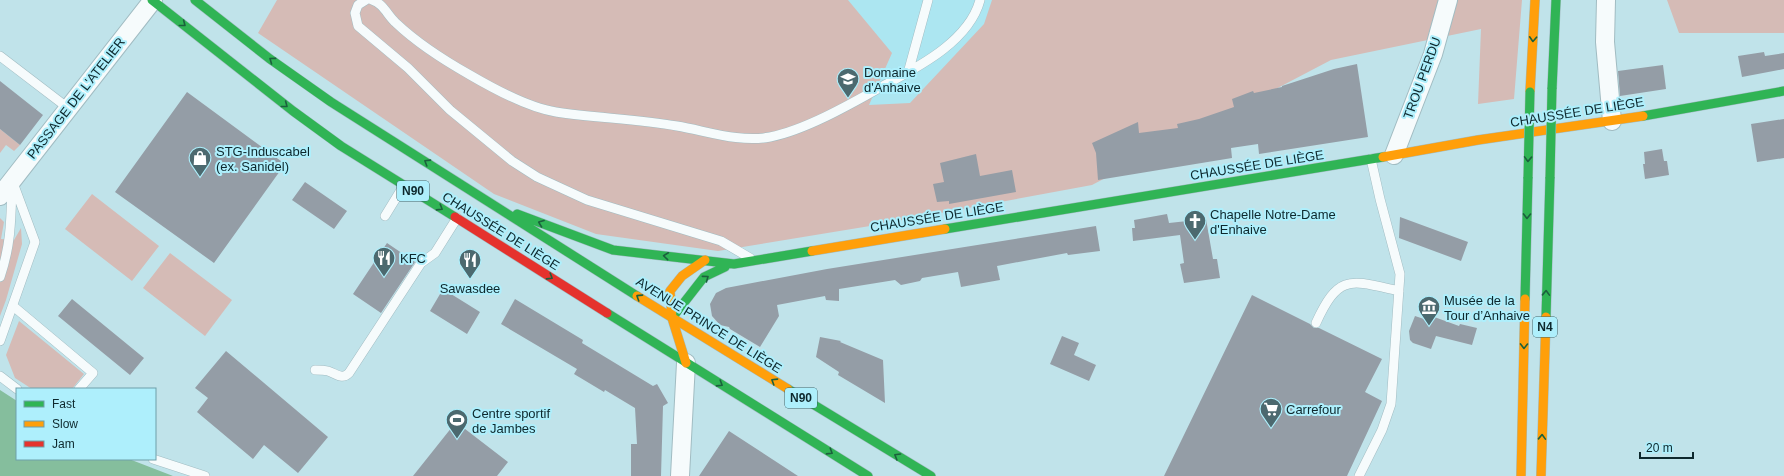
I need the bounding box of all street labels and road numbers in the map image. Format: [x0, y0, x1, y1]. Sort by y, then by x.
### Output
street label: PASSAGE DE L'ATELIER [24, 35, 128, 161]
street label: TROU PERDU [1400, 35, 1444, 121]
street label: CHAUSSÉE DE LIÈGE [1509, 94, 1645, 130]
street label: CHAUSSÉE DE LIÈGE [1189, 147, 1325, 183]
road number: N90 [397, 181, 429, 201]
street label: CHAUSSÉE DE LIÈGE [440, 189, 563, 273]
street label: CHAUSSÉE DE LIÈGE [869, 199, 1005, 235]
street label: AVENUE PRINCE DE LIÈGE [633, 274, 785, 376]
road number: N4 [1533, 317, 1557, 337]
road number: N90 [785, 388, 817, 408]

